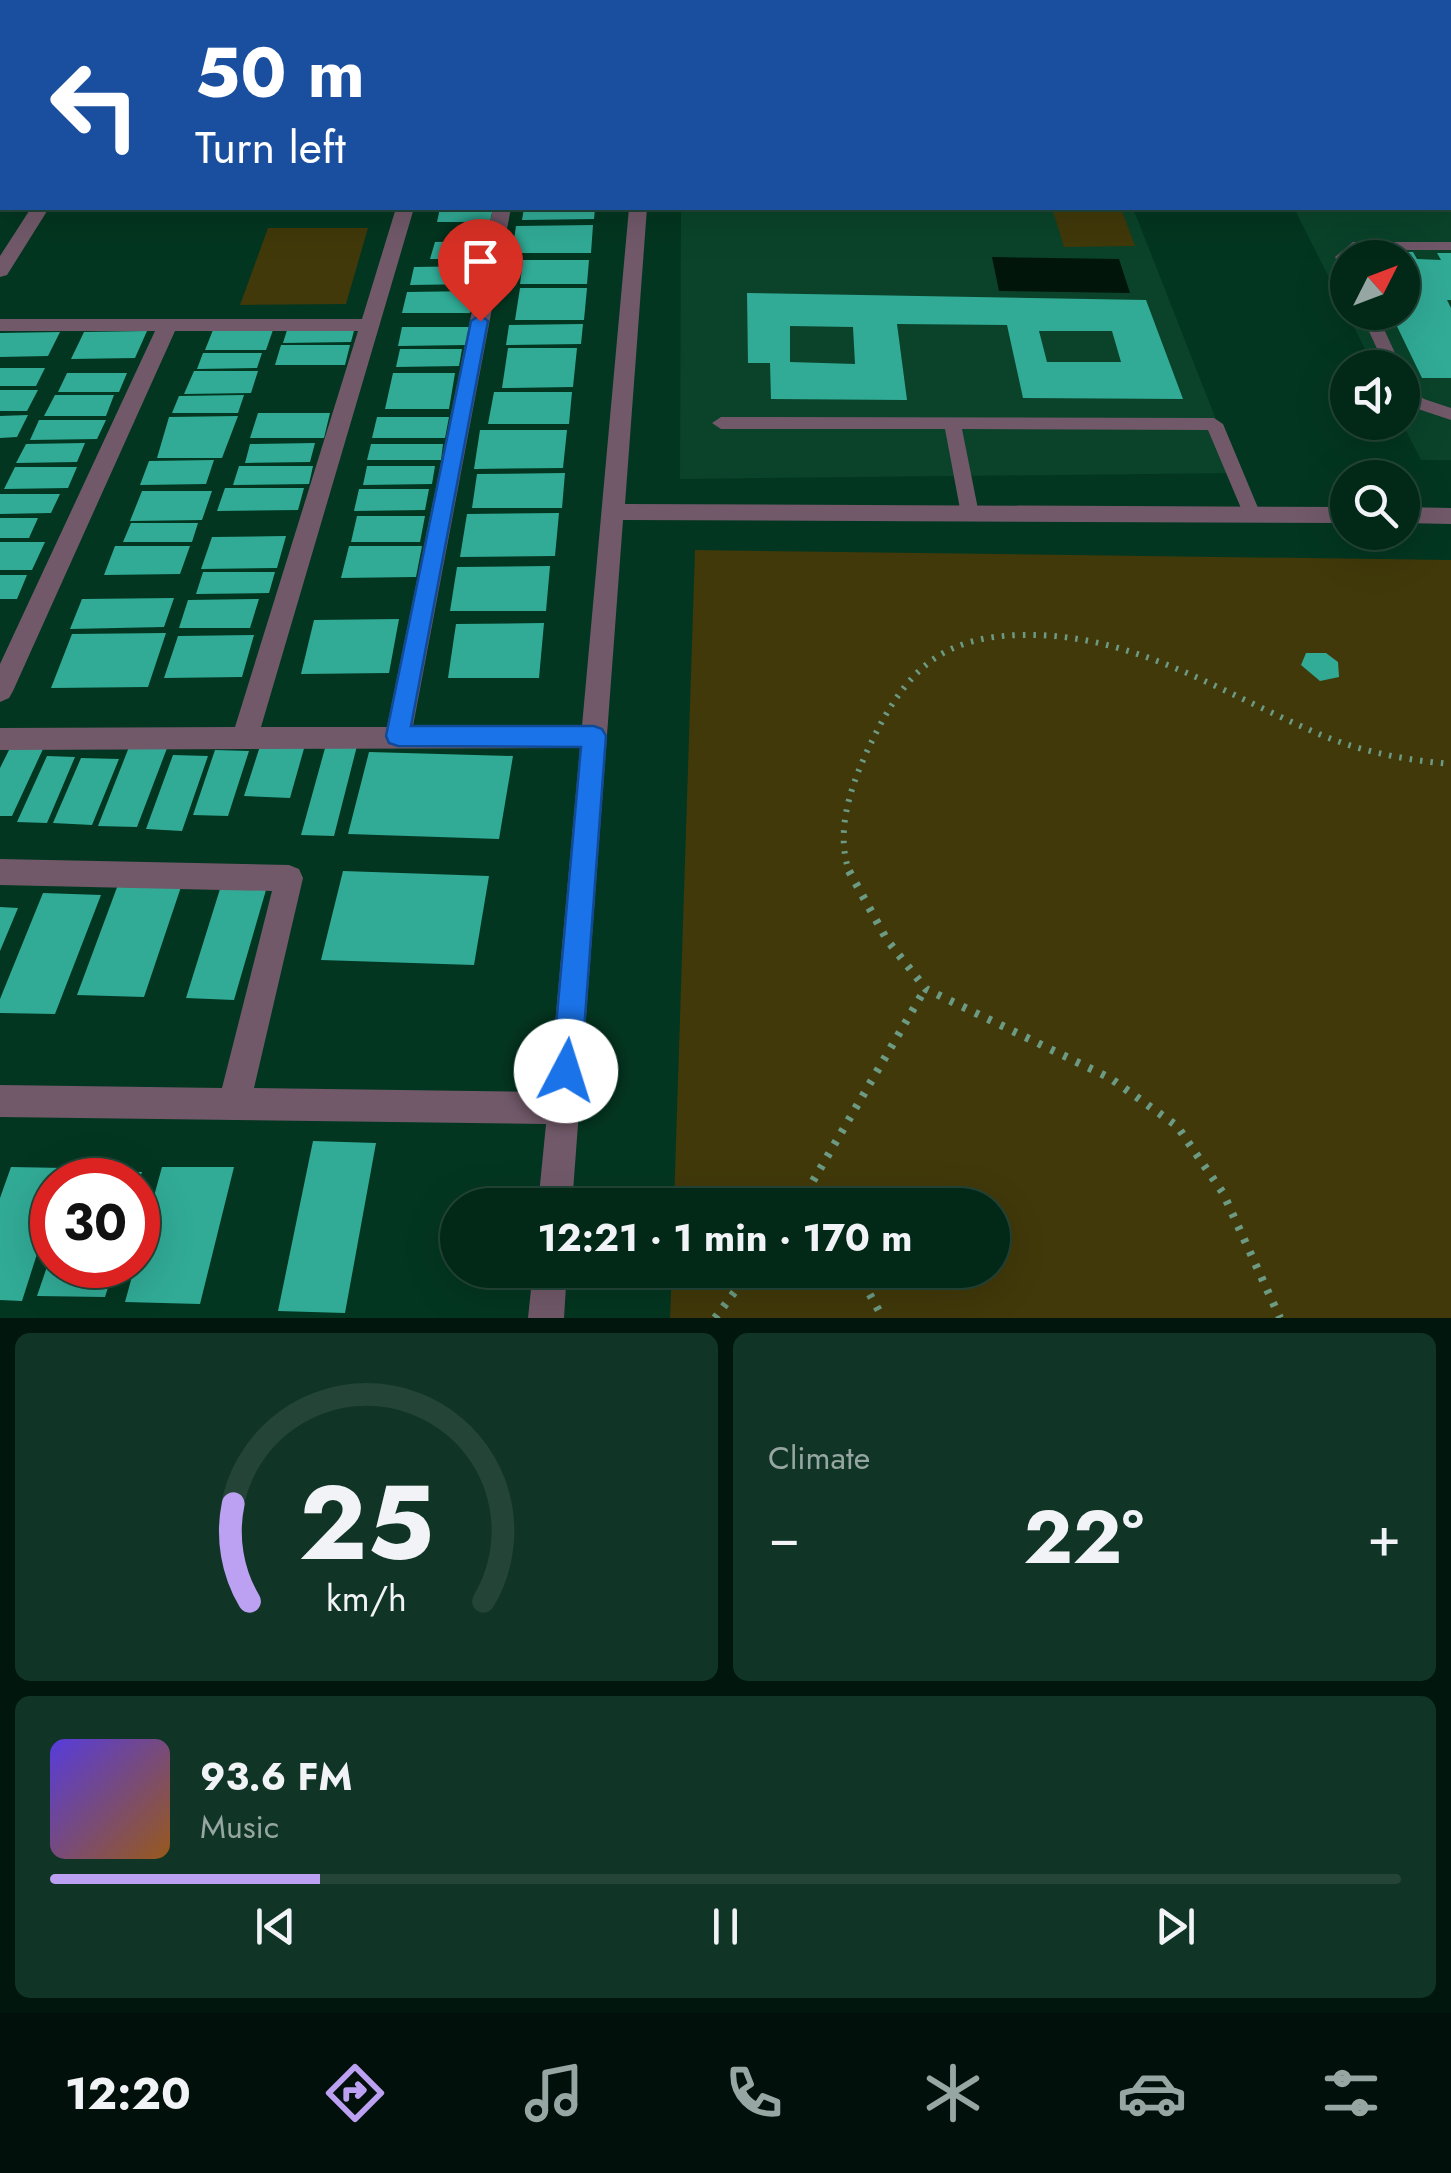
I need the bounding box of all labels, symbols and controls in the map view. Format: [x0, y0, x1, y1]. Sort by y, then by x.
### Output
text: 50 m [195, 22, 365, 123]
icon: left [30, 40, 160, 170]
text: Turn left [195, 115, 346, 180]
pin [438, 219, 523, 322]
icon: arrive [453, 234, 508, 289]
north arrow [1330, 240, 1420, 330]
map controls [1330, 240, 1420, 550]
button: sound [1330, 350, 1420, 440]
button: search [1330, 460, 1420, 550]
position arrow [514, 1019, 618, 1123]
speed limit sign: 30 [30, 1158, 160, 1288]
text: 12:21 · 1 min · 170 m [537, 1210, 913, 1265]
text: Climate [768, 1435, 870, 1481]
text: 25 [299, 1448, 434, 1598]
text: 22° [1023, 1483, 1144, 1591]
text: − [768, 1497, 800, 1577]
text: + [1367, 1497, 1401, 1577]
text: km/h [326, 1573, 407, 1624]
text: 93.6 FM [200, 1749, 352, 1804]
text: Music [200, 1804, 279, 1850]
icon: previous [248, 1899, 303, 1954]
icon: pause [698, 1899, 753, 1954]
icon: next [1148, 1899, 1203, 1954]
icon: directions [320, 2058, 390, 2128]
icon: music [519, 2058, 589, 2128]
icon: phone [719, 2058, 789, 2128]
icon: climate [918, 2058, 988, 2128]
icon: car [1117, 2058, 1187, 2128]
icon: filters [1316, 2058, 1386, 2128]
text: 12:20 [65, 2061, 191, 2126]

